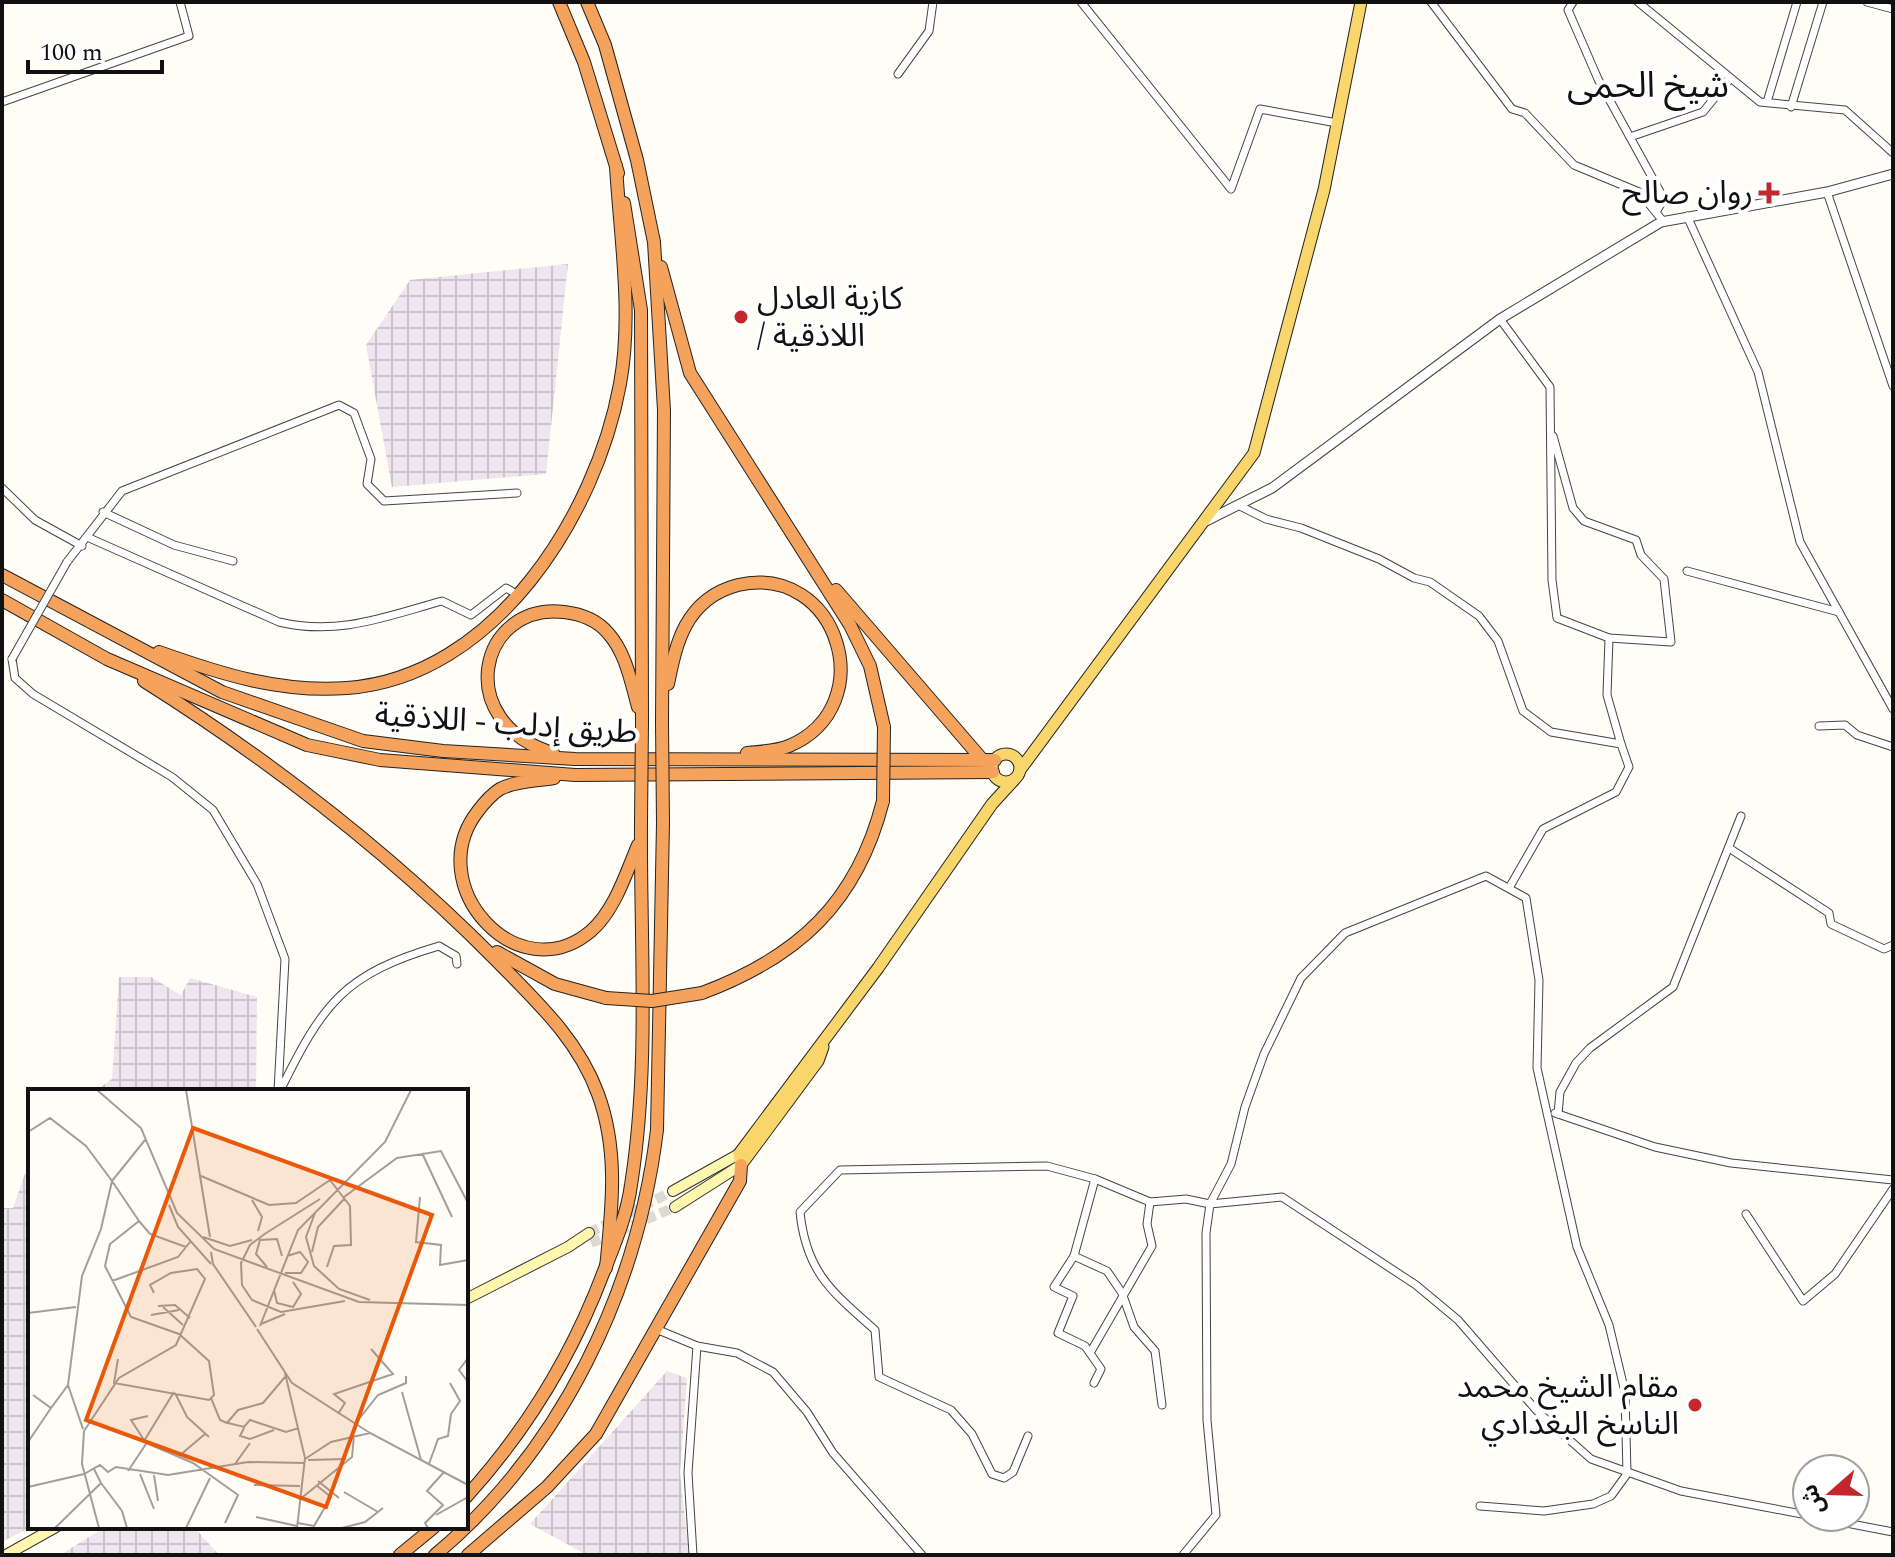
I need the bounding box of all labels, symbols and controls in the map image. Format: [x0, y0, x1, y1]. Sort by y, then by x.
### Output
scale bar [28, 24, 162, 74]
text: 100 m [40, 35, 103, 71]
district label: شيخ الحمى [1567, 59, 1729, 114]
place label: روان صالح [1622, 169, 1753, 218]
marker: روان صالح [1760, 184, 1778, 202]
place label: كازية العادل / اللاذقية [757, 275, 904, 361]
marker: كازية العادل / اللاذقية [732, 308, 750, 326]
street label: طريق إدلب - اللاذقية [373, 690, 639, 758]
inset map [28, 1089, 468, 1529]
place label: مقام الشيخ محمد الناسخ البغدادي [1457, 1363, 1679, 1449]
marker: مقام الشيخ محمد الناسخ البغدادي [1686, 1396, 1704, 1414]
north arrow [1791, 1453, 1871, 1533]
text: ش [1793, 1480, 1834, 1519]

